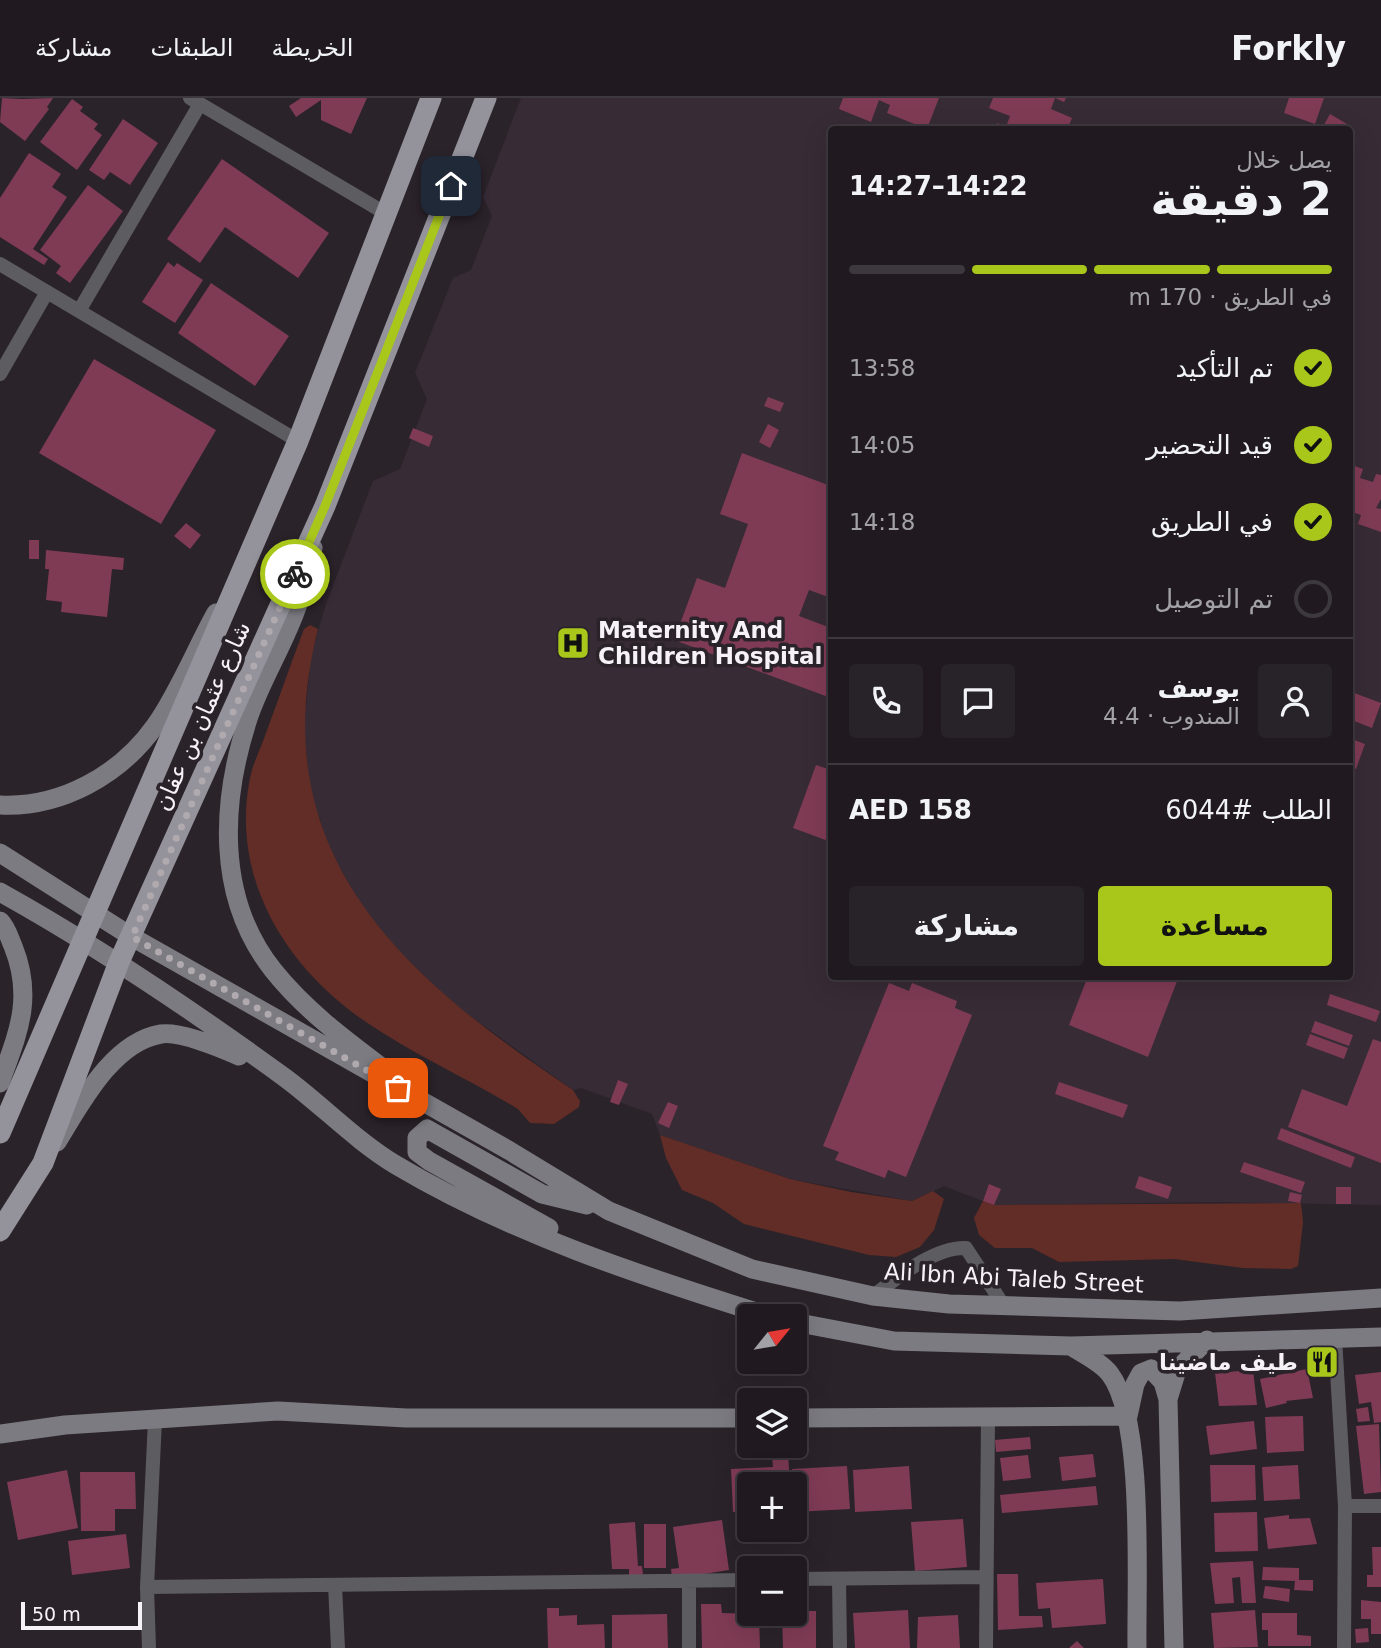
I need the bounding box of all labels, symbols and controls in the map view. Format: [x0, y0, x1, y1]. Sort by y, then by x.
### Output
text: Forkly [1231, 29, 1346, 68]
text: مشاركة [35, 34, 112, 62]
text: الطبقات [150, 34, 233, 62]
text: الخريطة [271, 34, 353, 62]
text: يصل خلال [1236, 147, 1332, 173]
pin [421, 156, 481, 216]
icon: home [432, 167, 470, 205]
text: 14:22–14:27 [849, 171, 1028, 201]
text: 2 دقيقة [1150, 172, 1332, 226]
text: في الطريق · 170 m [1128, 284, 1332, 310]
icon: check [1294, 349, 1332, 387]
text: تم التأكيد [1175, 353, 1273, 383]
text: 13:58 [849, 355, 915, 381]
icon: check [1294, 426, 1332, 464]
text: قيد التحضير [1146, 430, 1273, 460]
text: 14:05 [849, 432, 915, 458]
icon: check [1294, 503, 1332, 541]
text: في الطريق [1151, 507, 1273, 537]
text: 14:18 [849, 509, 915, 535]
courier [260, 539, 330, 609]
icon: bike [276, 555, 314, 593]
text: تم التوصيل [1154, 584, 1273, 614]
street label: شارع عثمان بن عفان [149, 617, 256, 815]
place label: Maternity And Children Hospital [598, 617, 822, 669]
hospital icon: Maternity And Children Hospital [554, 624, 592, 662]
button: phone [849, 664, 923, 738]
button: chat [941, 664, 1015, 738]
button: person [1258, 664, 1332, 738]
text: يوسف [1157, 673, 1240, 703]
text: المندوب · 4.4 [1103, 703, 1240, 729]
text: AED 158 [849, 795, 972, 825]
text: الطلب #6044 [1165, 795, 1332, 825]
button: مشاركة [849, 886, 1084, 966]
button: مساعدة [1098, 886, 1332, 966]
pin [368, 1058, 428, 1118]
icon: bag [379, 1069, 417, 1107]
street label: Ali Ibn Abi Taleb Street [884, 1258, 1144, 1298]
north arrow [737, 1304, 807, 1374]
map controls [737, 1304, 807, 1626]
restaurant icon: طيف ماضينا [1303, 1343, 1341, 1381]
place label: طيف ماضينا [1159, 1349, 1298, 1375]
button: layers [737, 1388, 807, 1458]
button: + [737, 1472, 807, 1542]
button: − [737, 1556, 807, 1626]
scale bar [21, 1599, 142, 1631]
text: 50 m [32, 1603, 81, 1625]

